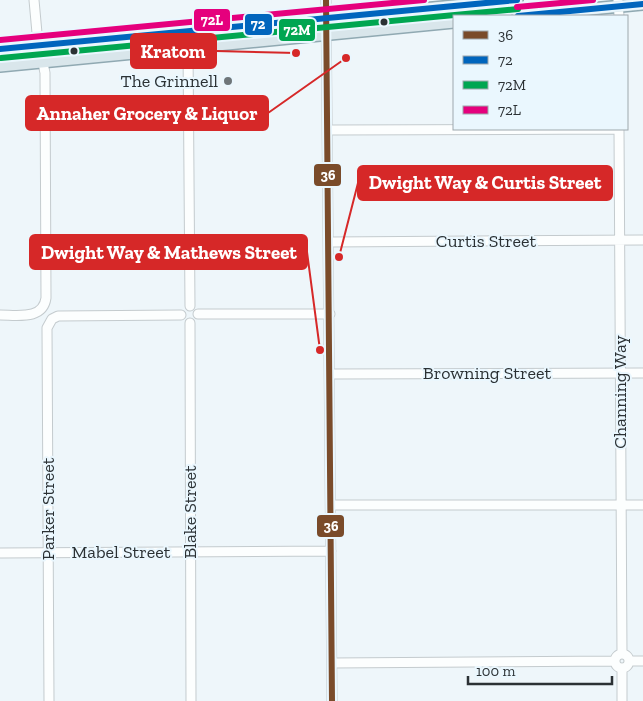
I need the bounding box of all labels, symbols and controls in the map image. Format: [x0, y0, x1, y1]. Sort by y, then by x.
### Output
line badge: 72L [193, 8, 231, 32]
text: 72L [201, 12, 223, 29]
line badge: 72 [244, 13, 273, 36]
legend [453, 15, 628, 130]
text: 72 [251, 16, 266, 33]
unlabelled marker [379, 17, 389, 27]
line badge: 72M [278, 18, 316, 42]
text: 72M [283, 22, 311, 39]
text: 36 [498, 26, 513, 44]
callout: Kratom [131, 34, 216, 68]
text: Kratom [141, 40, 206, 63]
unlabelled marker [69, 46, 79, 56]
text: 72 [498, 51, 513, 69]
place label: The Grinnell [121, 70, 218, 92]
marker: The Grinnell [222, 75, 234, 87]
text: 72M [498, 76, 526, 94]
callout: Annaher Grocery & Liquor [26, 96, 268, 130]
text: 72L [498, 101, 521, 119]
text: Annaher Grocery & Liquor [36, 102, 258, 125]
line badge: 36 [313, 163, 342, 187]
callout: Dwight Way & Curtis Street [358, 166, 612, 200]
text: 36 [321, 167, 336, 184]
text: Dwight Way & Curtis Street [369, 171, 602, 194]
street label: Curtis Street [436, 230, 537, 252]
callout: Dwight Way & Mathews Street [30, 235, 307, 269]
text: Dwight Way & Mathews Street [41, 241, 297, 264]
street label: Channing Way [609, 335, 631, 449]
street label: Browning Street [423, 362, 551, 384]
street label: Parker Street [37, 457, 59, 560]
street label: Blake Street [179, 465, 201, 559]
line badge: 36 [316, 514, 345, 538]
text: 36 [324, 518, 339, 535]
street label: Mabel Street [72, 541, 171, 563]
scale bar [468, 654, 612, 686]
text: 100 m [476, 662, 515, 680]

